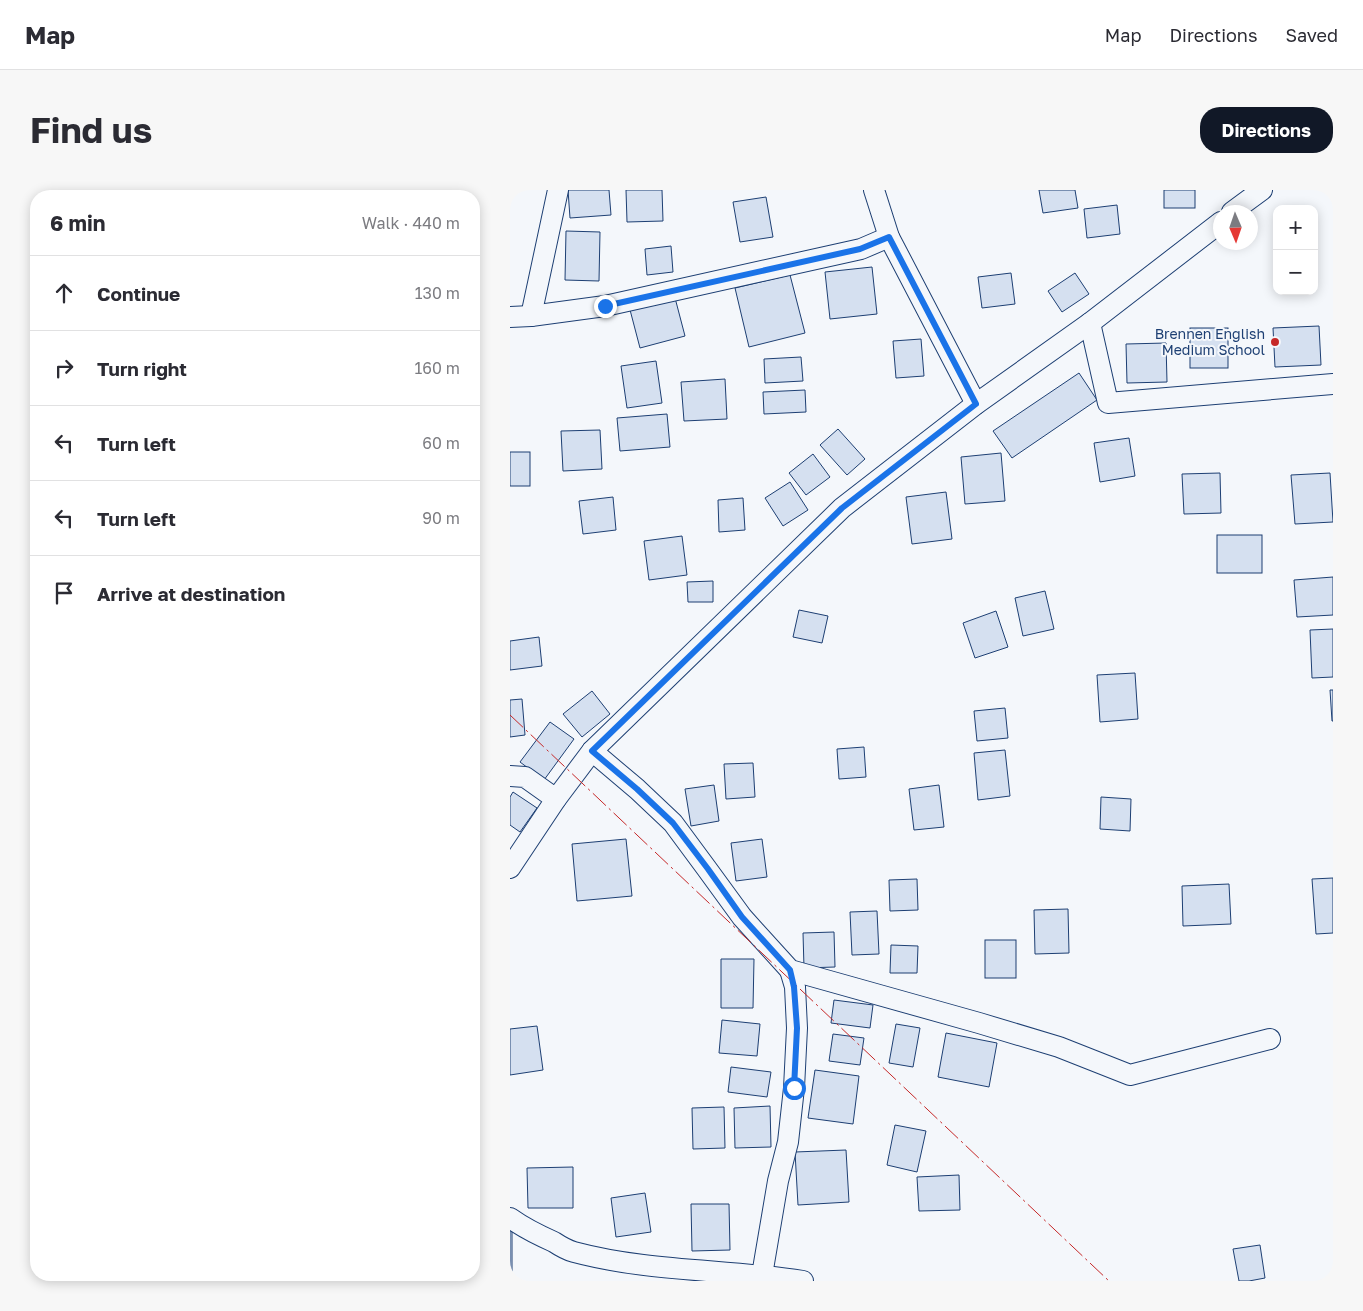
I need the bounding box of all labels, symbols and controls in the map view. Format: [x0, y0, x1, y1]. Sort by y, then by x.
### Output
text: Map [25, 20, 75, 49]
text: Map [1105, 24, 1141, 46]
text: Directions [1169, 24, 1257, 46]
text: Saved [1285, 24, 1338, 46]
button: Directions [1200, 107, 1333, 153]
text: Find us [30, 109, 152, 151]
north arrow [1213, 205, 1258, 250]
map controls [1273, 205, 1318, 295]
button: + [1273, 205, 1318, 250]
text: 6 min [50, 210, 105, 236]
text: Walk · 440 m [362, 213, 460, 233]
button: − [1273, 250, 1318, 295]
icon: ahead [50, 279, 78, 307]
text: Continue [97, 282, 180, 305]
text: 130 m [415, 283, 460, 303]
route end [594, 295, 617, 318]
place label: Brennen English Medium School [1155, 325, 1265, 358]
marker: Brennen English Medium School [1269, 336, 1281, 348]
icon: right [50, 354, 78, 382]
text: Turn right [97, 357, 187, 380]
text: 160 m [414, 358, 460, 378]
icon: left [50, 429, 78, 457]
text: Turn left [97, 432, 176, 455]
text: 60 m [422, 433, 460, 453]
icon: left [50, 504, 78, 532]
text: Turn left [97, 507, 176, 530]
text: 90 m [422, 508, 460, 528]
icon: arrive [50, 579, 78, 607]
text: Arrive at destination [97, 582, 285, 605]
route start [783, 1077, 806, 1100]

